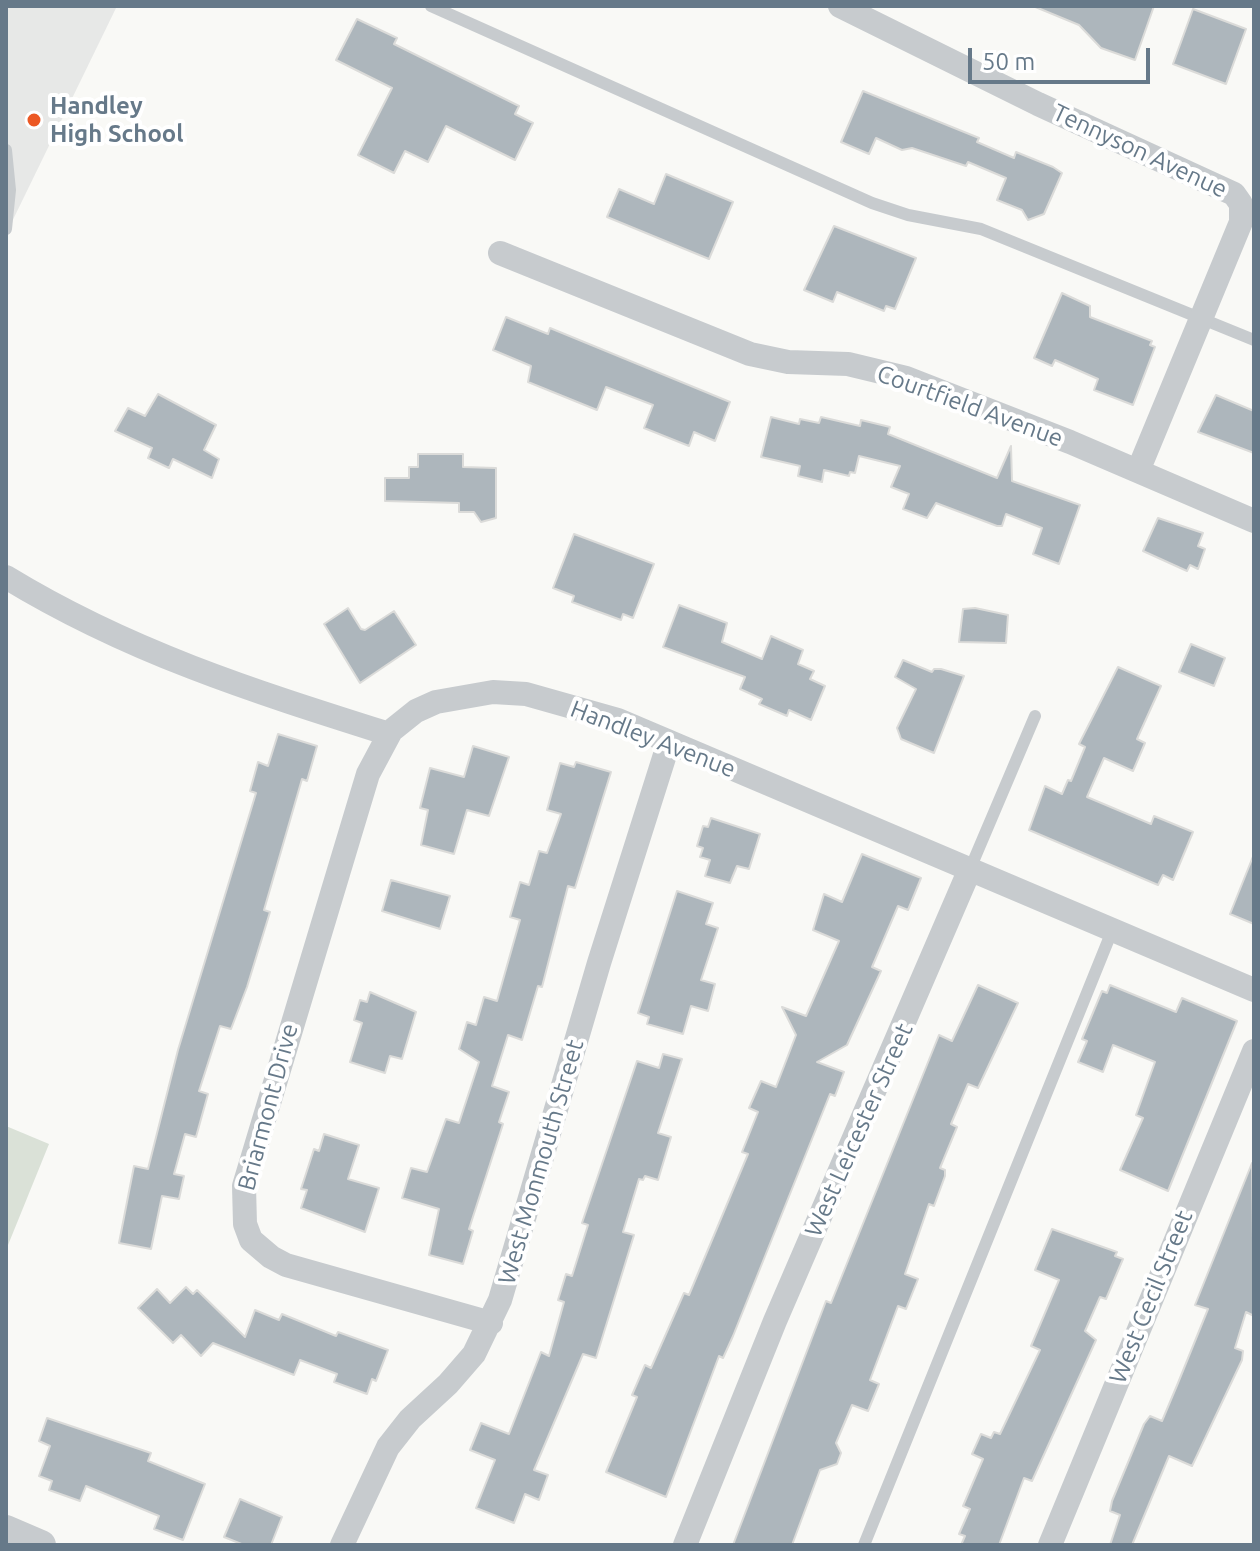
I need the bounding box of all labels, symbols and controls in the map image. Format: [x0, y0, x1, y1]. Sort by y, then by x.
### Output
scale bar [972, 32, 1154, 82]
text: 50 m [982, 48, 1035, 75]
place label: Handley High School [50, 92, 184, 148]
street label: Tennyson Avenue [1048, 98, 1232, 204]
marker: Handley High School [25, 111, 43, 129]
street label: Courtfield Avenue [873, 359, 1067, 453]
street label: Handley Avenue [566, 694, 740, 784]
street label: West Leicester Street [799, 1019, 919, 1241]
street label: Briarmont Drive [232, 1020, 304, 1194]
street label: West Monmouth Street [492, 1036, 590, 1288]
street label: West Cecil Street [1103, 1206, 1199, 1388]

